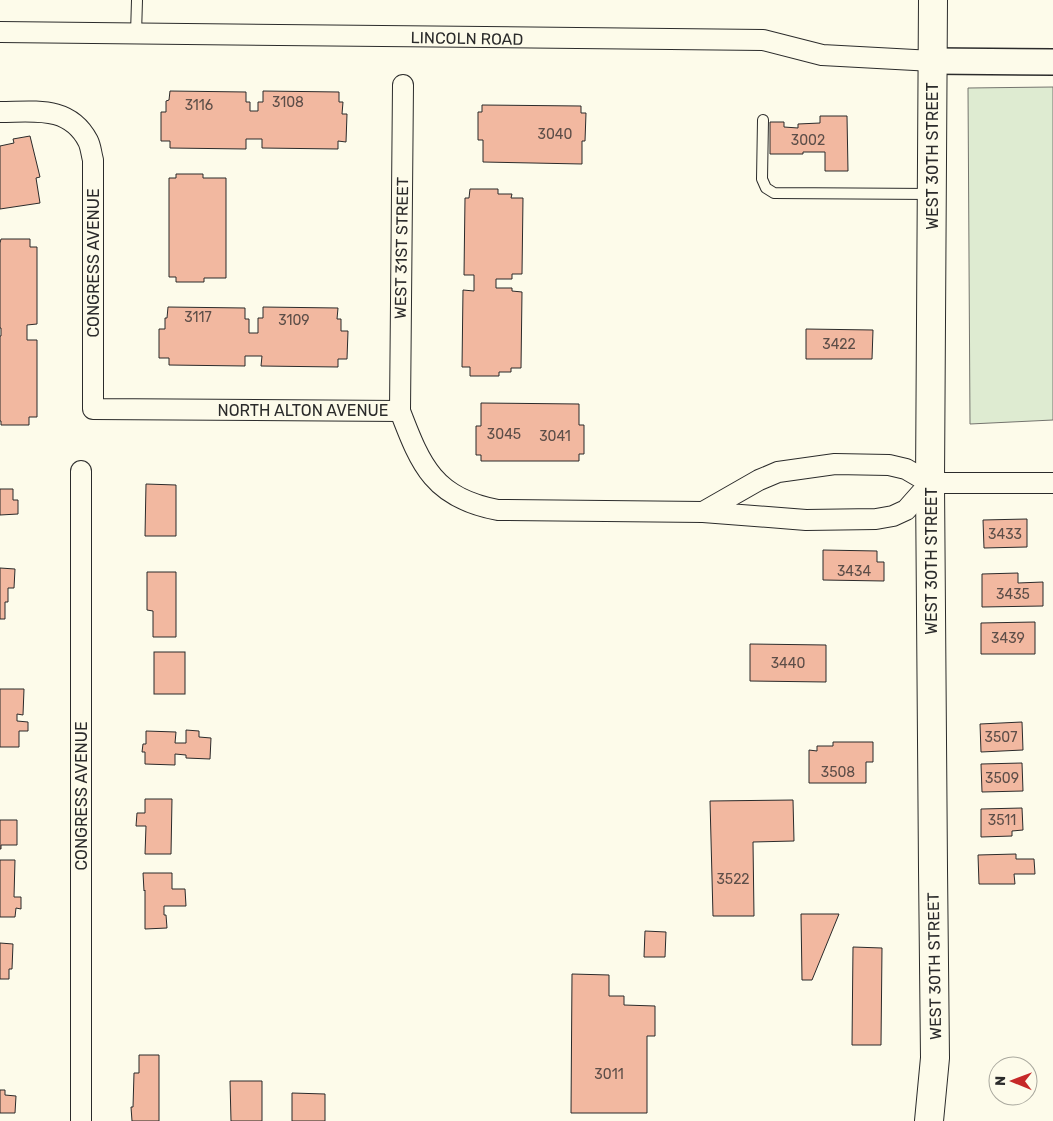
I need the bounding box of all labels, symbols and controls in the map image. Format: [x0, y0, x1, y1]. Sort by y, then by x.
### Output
street label: LINCOLN ROAD [410, 28, 524, 49]
street label: WEST 30TH STREET [923, 82, 942, 230]
house number: 3108 [272, 94, 304, 111]
house number: 3116 [185, 97, 213, 114]
house number: 3040 [538, 126, 573, 143]
house number: 3002 [791, 132, 825, 149]
street label: WEST 31ST STREET [391, 177, 412, 319]
street label: CONGRESS AVENUE [84, 188, 103, 338]
house number: 3117 [184, 309, 212, 326]
house number: 3109 [278, 312, 310, 329]
house number: 3422 [822, 336, 856, 353]
street label: NORTH ALTON AVENUE [218, 401, 388, 420]
house number: 3045 [487, 426, 521, 443]
house number: 3041 [539, 428, 571, 445]
street label: WEST 30TH STREET [922, 487, 941, 635]
house number: 3433 [988, 526, 1022, 543]
house number: 3434 [837, 563, 871, 580]
house number: 3435 [996, 586, 1030, 603]
house number: 3439 [991, 630, 1025, 647]
house number: 3440 [771, 655, 805, 672]
street label: CONGRESS AVENUE [72, 721, 91, 871]
house number: 3507 [985, 729, 1017, 746]
house number: 3508 [821, 764, 855, 781]
house number: 3509 [985, 770, 1019, 787]
house number: 3511 [988, 812, 1016, 829]
house number: 3522 [716, 871, 750, 888]
street label: WEST 30TH STREET [924, 892, 945, 1040]
north arrow [988, 1056, 1038, 1106]
house number: 3011 [594, 1066, 624, 1083]
text: N [992, 1076, 1009, 1086]

